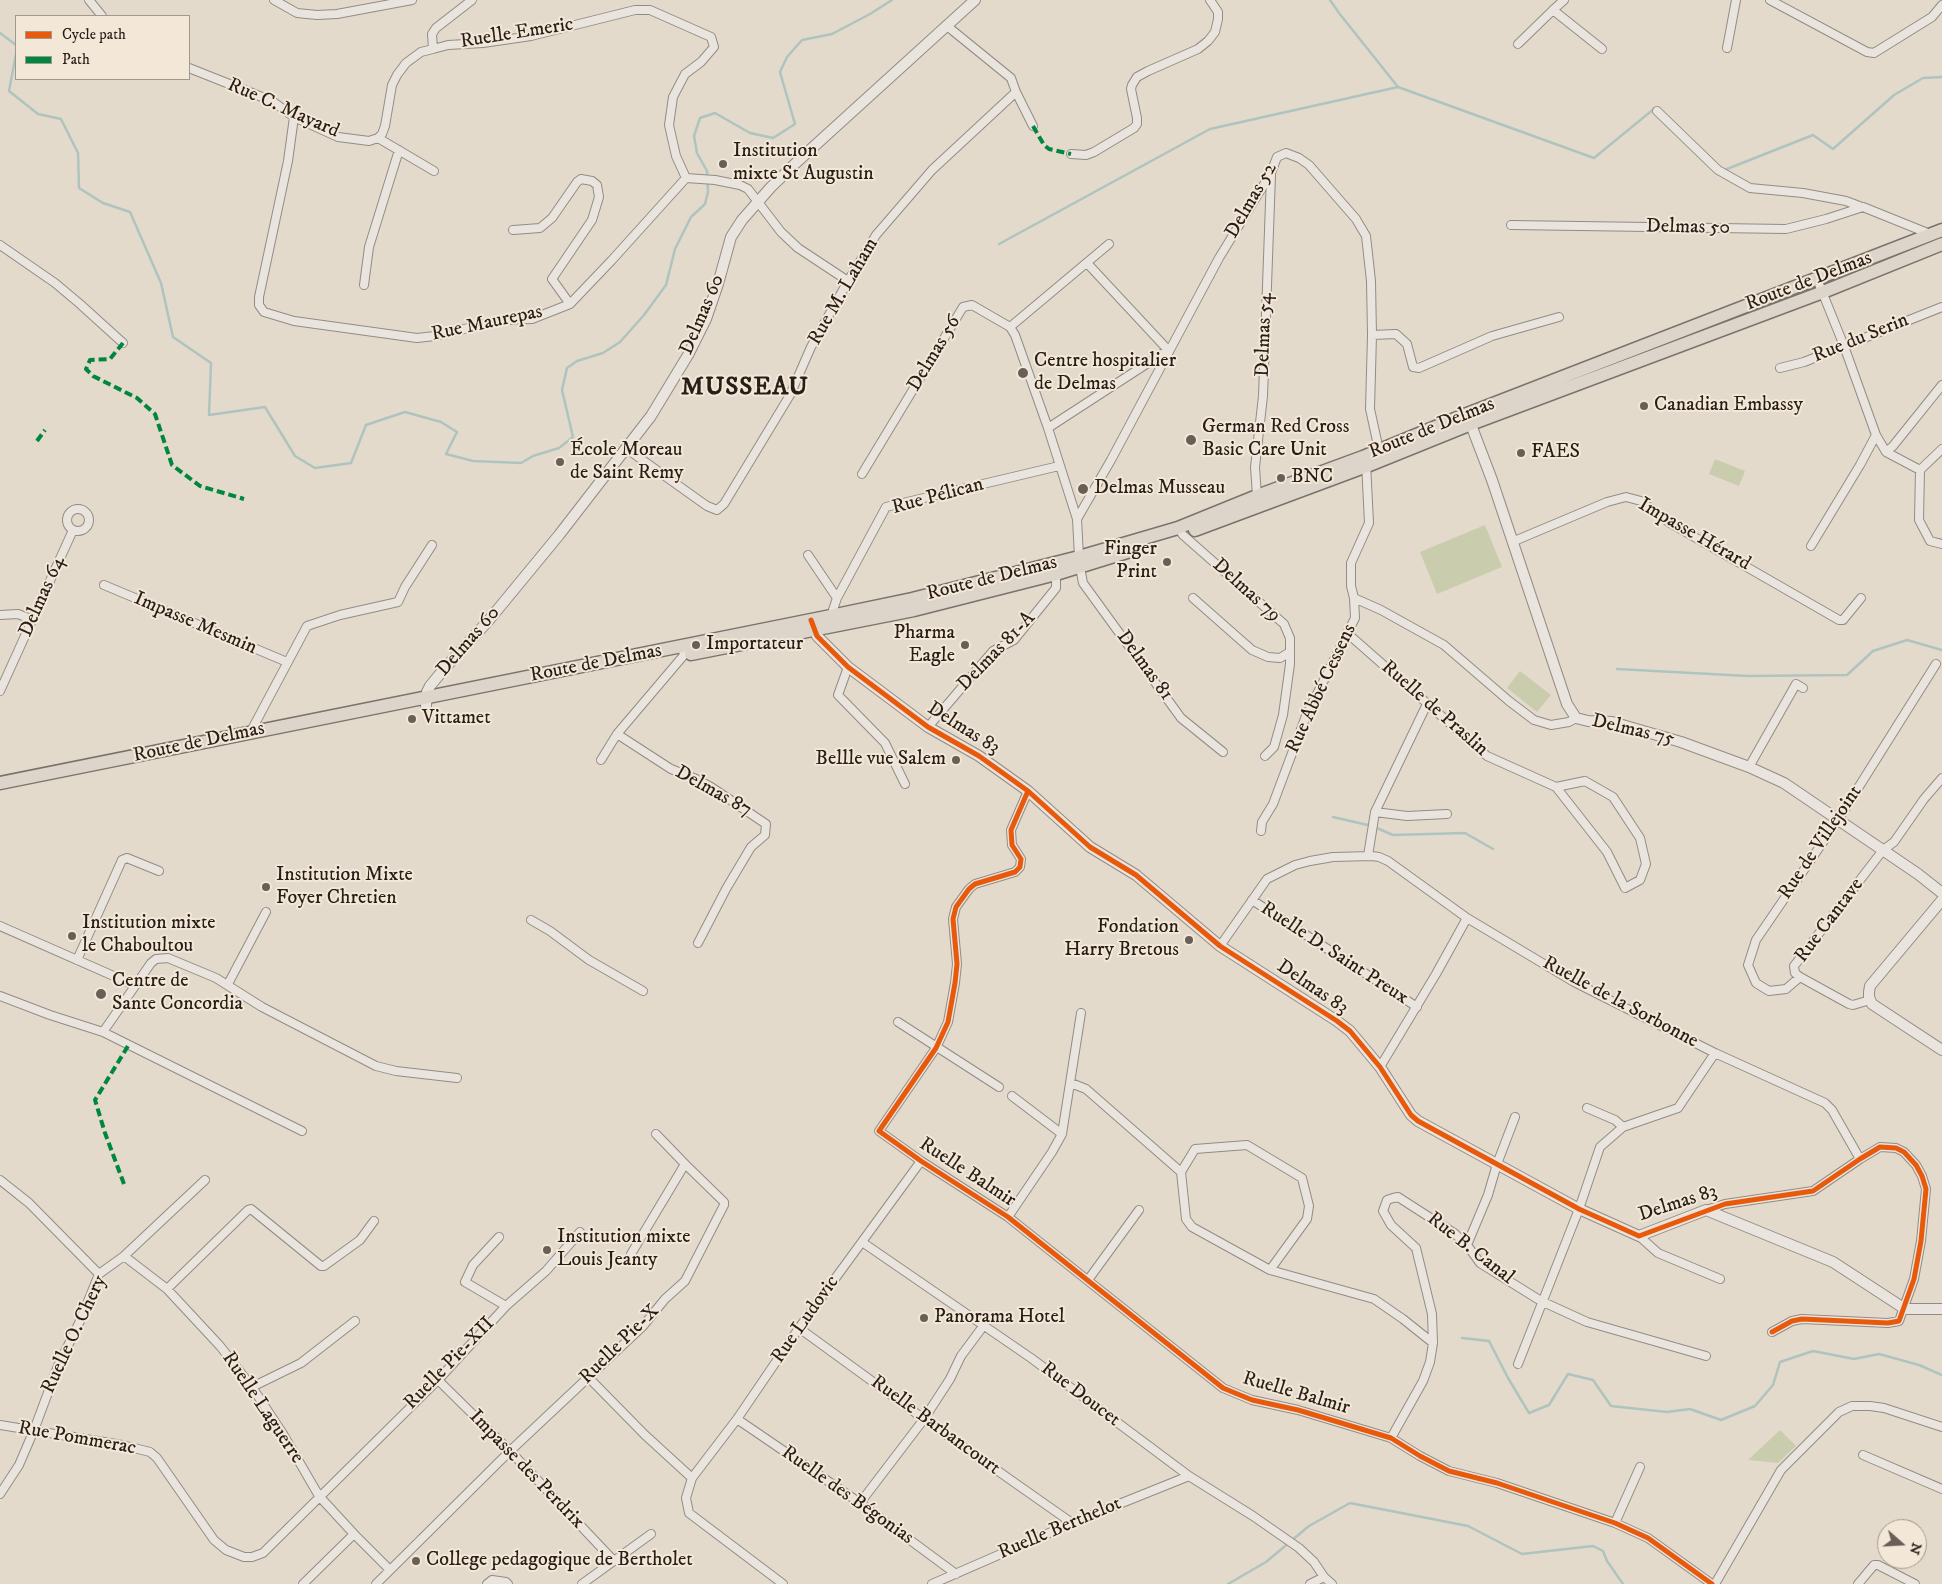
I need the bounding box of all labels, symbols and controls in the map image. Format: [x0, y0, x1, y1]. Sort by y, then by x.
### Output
street label: Ruelle Emeric [459, 13, 575, 55]
legend [15, 15, 190, 80]
text: Cycle path [62, 25, 126, 44]
text: Path [62, 50, 90, 69]
street label: Rue C. Mayard [223, 74, 343, 144]
place label: Institution mixte St Augustin [733, 140, 874, 187]
marker: Institution mixte St Augustin [717, 158, 729, 170]
street label: Delmas 52 [1221, 159, 1283, 243]
street label: Delmas 50 [1646, 215, 1730, 241]
street label: Rue M. Laham [804, 234, 884, 350]
street label: Route de Delmas [1742, 247, 1876, 317]
street label: Delmas 60 [675, 271, 731, 359]
street label: Delmas 54 [1252, 293, 1278, 377]
street label: Rue Maurepas [429, 301, 545, 347]
street label: Rue du Serin [1810, 309, 1912, 369]
street label: Delmas 56 [903, 312, 967, 396]
place label: Centre hospitalier de Delmas [1034, 350, 1176, 397]
marker: Centre hospitalier de Delmas [1016, 366, 1030, 380]
district label: MUSSEAU [680, 374, 810, 404]
street label: Route de Delmas [1366, 393, 1498, 465]
place label: Canadian Embassy [1654, 394, 1803, 418]
marker: Canadian Embassy [1638, 400, 1650, 412]
place label: German Red Cross Basic Care Unit [1202, 416, 1349, 463]
marker: German Red Cross Basic Care Unit [1184, 433, 1198, 447]
place label: École Moreau de Saint Remy [570, 439, 684, 486]
place label: FAES [1531, 441, 1580, 465]
marker: FAES [1515, 447, 1527, 459]
marker: École Moreau de Saint Remy [554, 456, 566, 468]
place label: BNC [1291, 466, 1333, 490]
marker: BNC [1275, 472, 1287, 484]
street label: Rue Pélican [890, 473, 986, 521]
place label: Delmas Musseau [1094, 477, 1225, 501]
marker: Delmas Musseau [1076, 482, 1090, 496]
street label: Impasse Hérard [1634, 493, 1754, 577]
place label: Finger Print [1104, 538, 1157, 585]
street label: Route de Delmas [924, 551, 1060, 607]
street label: Delmas 64 [15, 553, 71, 641]
street label: Delmas 79 [1207, 554, 1285, 628]
marker: Finger Print [1161, 556, 1173, 568]
street label: Impasse Mesmin [130, 587, 260, 661]
street label: Delmas 60 [432, 602, 506, 682]
street label: Delmas 81-A [953, 607, 1041, 697]
street label: Rue Abbé Cessens [1282, 621, 1362, 757]
place label: Pharma Eagle [893, 622, 955, 669]
street label: Delmas 81 [1110, 626, 1178, 706]
place label: Importateur [706, 633, 803, 657]
street label: Route de Delmas [528, 639, 664, 689]
marker: Importateur [690, 639, 702, 651]
marker: Pharma Eagle [959, 639, 971, 651]
street label: Ruelle de Praslin [1376, 656, 1492, 762]
street label: Delmas 83 [922, 697, 1004, 761]
place label: Vittamet [422, 707, 491, 731]
street label: Delmas 75 [1589, 710, 1677, 752]
marker: Vittamet [406, 713, 418, 725]
street label: Route de Delmas [131, 717, 267, 769]
place label: Bellle vue Salem [815, 748, 946, 772]
marker: Bellle vue Salem [950, 754, 962, 766]
street label: Delmas 87 [670, 761, 756, 823]
street label: Rue de Villejoint [1774, 781, 1868, 905]
place label: Institution Mixte Foyer Chretien [276, 864, 413, 911]
street label: Rue Cantave [1790, 874, 1870, 968]
marker: Institution Mixte Foyer Chretien [260, 881, 272, 893]
street label: Ruelle D. Saint Preux [1256, 897, 1412, 1011]
place label: Institution mixte le Chaboultou [82, 912, 216, 959]
place label: Fondation Harry Bretous [1064, 916, 1179, 963]
marker: Institution mixte le Chaboultou [66, 930, 78, 942]
marker: Fondation Harry Bretous [1183, 934, 1195, 946]
street label: Ruelle de la Sorbonne [1538, 952, 1702, 1054]
street label: Delmas 83 [1272, 955, 1352, 1021]
place label: Centre de Sante Concordia [112, 970, 243, 1017]
marker: Centre de Sante Concordia [94, 987, 108, 1001]
street label: Ruelle Balmir [914, 1133, 1020, 1213]
street label: Delmas 83 [1636, 1180, 1720, 1228]
street label: Rue B. Canal [1422, 1208, 1518, 1290]
place label: Institution mixte Louis Jeanty [557, 1226, 691, 1273]
marker: Institution mixte Louis Jeanty [541, 1244, 553, 1256]
street label: Rue Ludovic [767, 1271, 845, 1369]
street label: Ruelle O. Chery [37, 1272, 113, 1398]
street label: Ruelle Pie-X [575, 1300, 665, 1390]
place label: Panorama Hotel [934, 1306, 1065, 1330]
marker: Panorama Hotel [918, 1312, 930, 1324]
street label: Ruelle Pie-XII [400, 1313, 500, 1415]
street label: Ruelle Laguerre [216, 1348, 308, 1468]
street label: Rue Doucet [1036, 1357, 1124, 1433]
street label: Ruelle Balmir [1240, 1367, 1352, 1421]
street label: Ruelle Barbancourt [865, 1371, 1005, 1481]
street label: Impasse des Perdrix [463, 1405, 589, 1535]
street label: Rue Pommerac [16, 1417, 138, 1461]
street label: Ruelle des Bégonias [776, 1441, 918, 1551]
street label: Ruelle Berthelot [995, 1492, 1125, 1566]
north arrow [1877, 1519, 1927, 1569]
text: N [1905, 1540, 1926, 1557]
place label: College pedagogique de Bertholet [426, 1549, 693, 1573]
marker: College pedagogique de Bertholet [410, 1555, 422, 1567]

